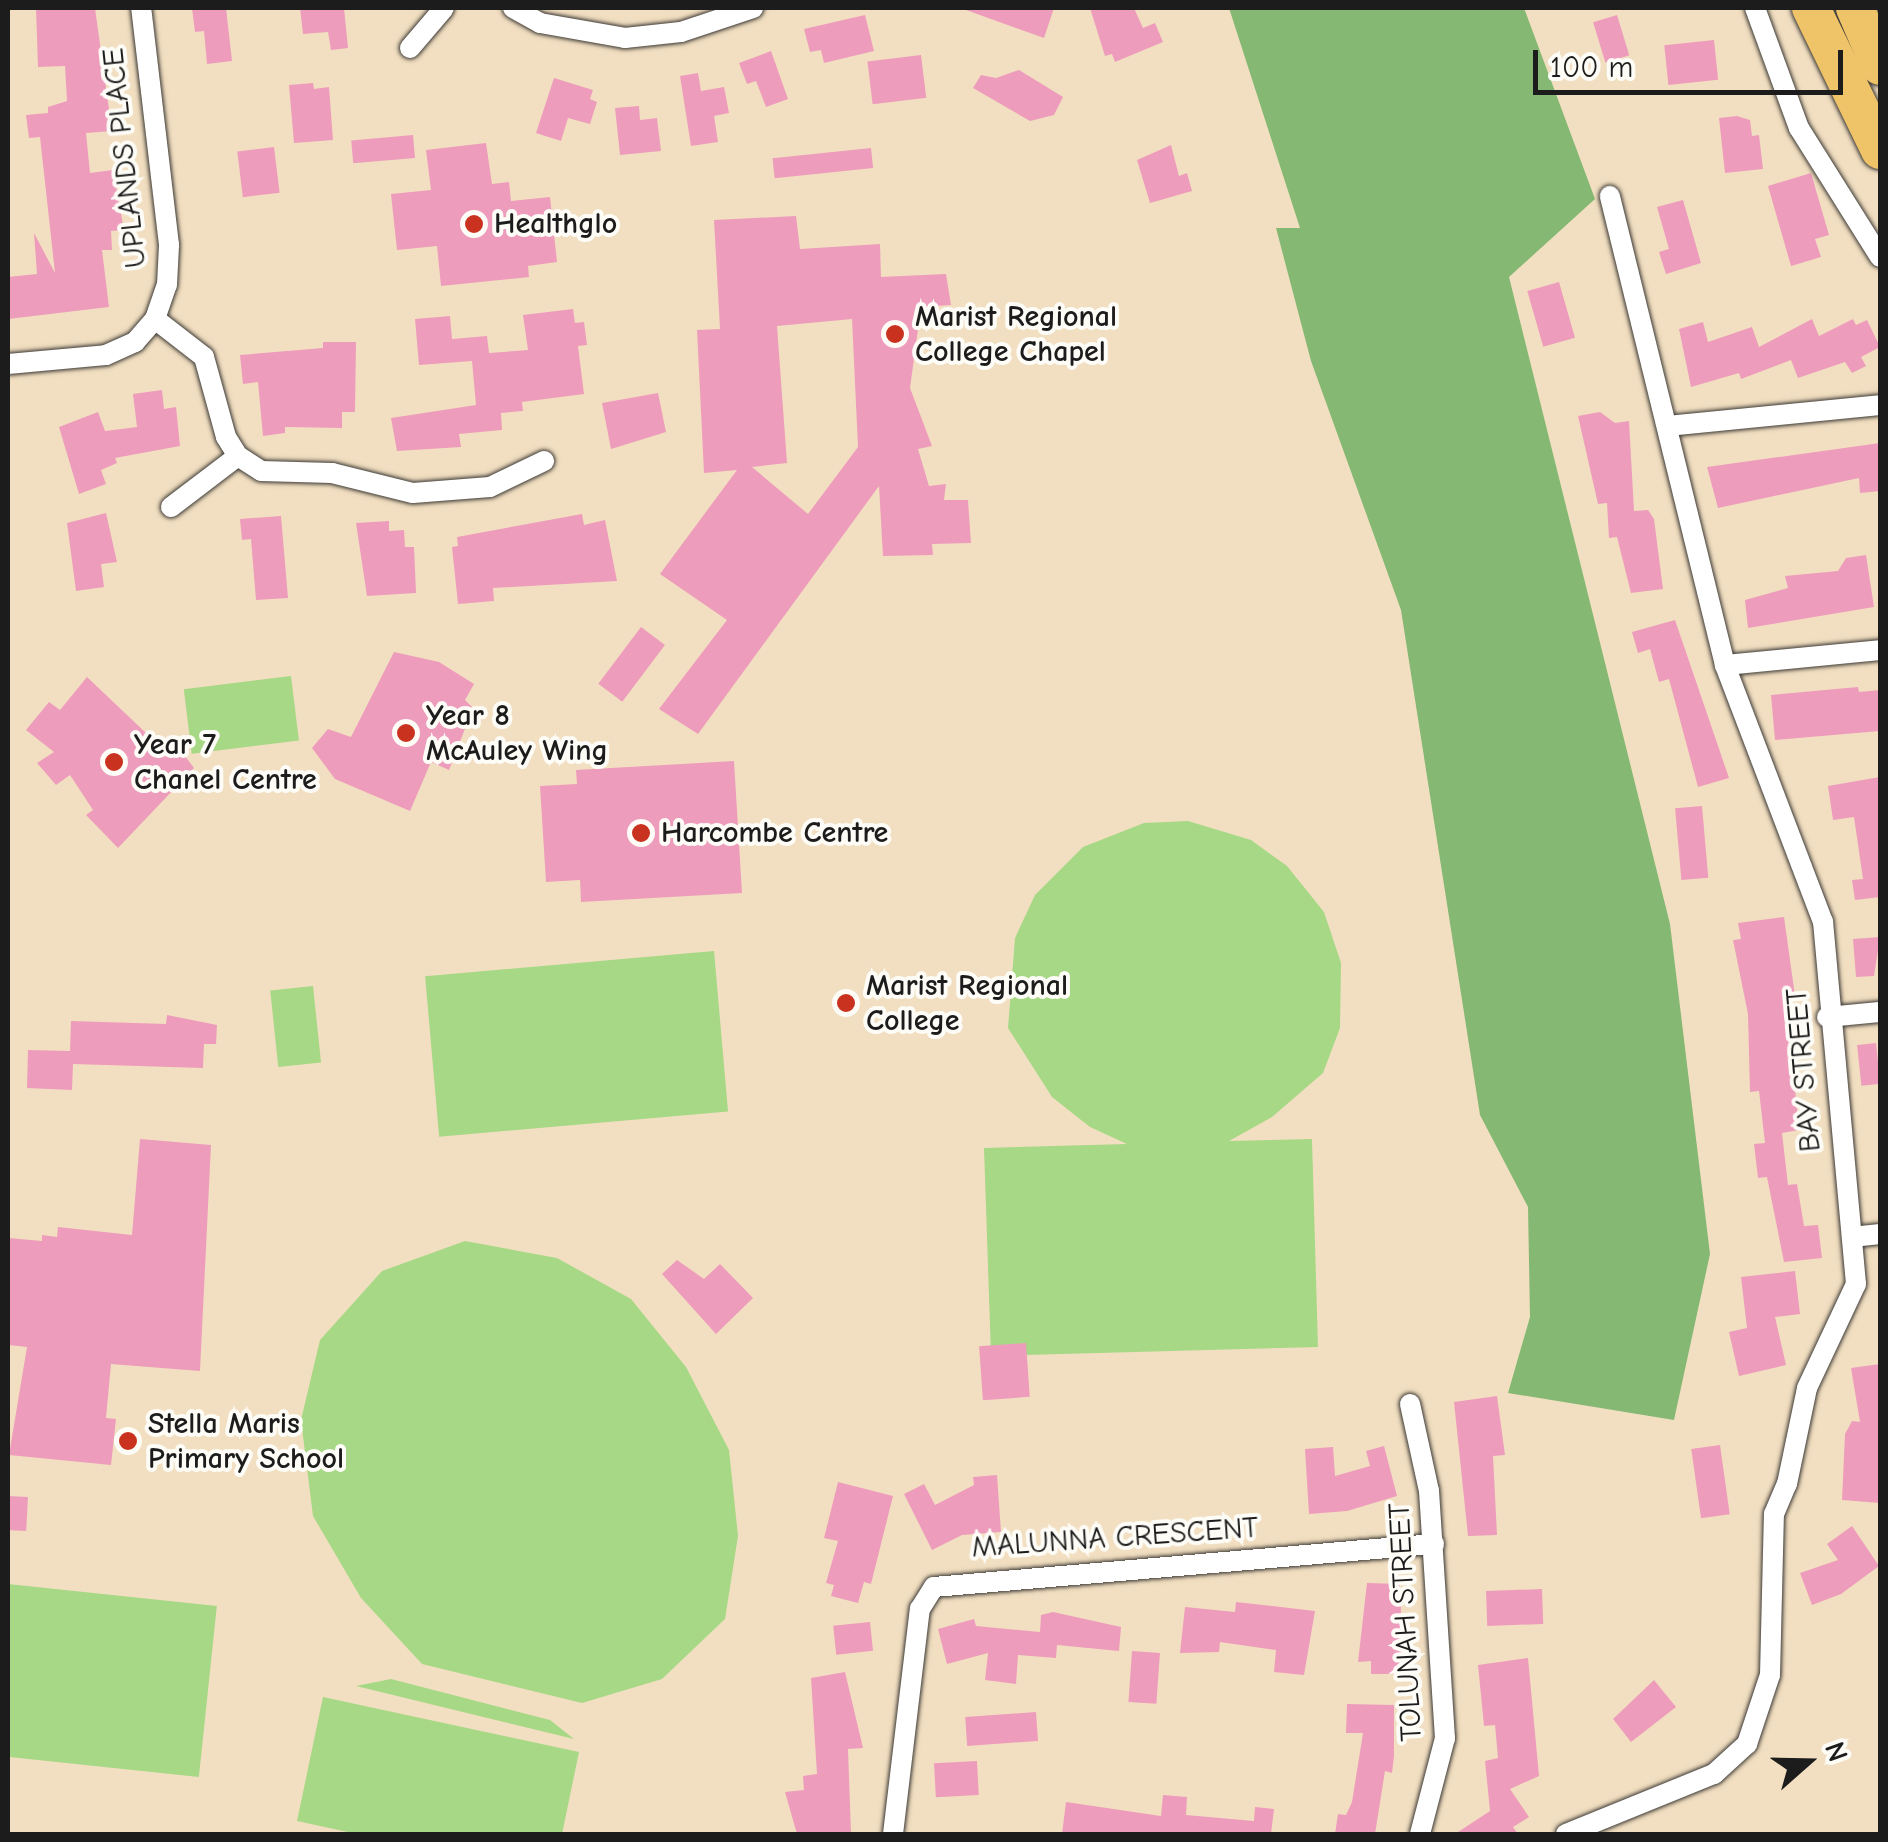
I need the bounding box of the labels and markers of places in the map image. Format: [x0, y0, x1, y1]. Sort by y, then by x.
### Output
place label: Healthglo [494, 206, 617, 242]
marker: Healthglo [463, 213, 485, 235]
place label: Marist Regional College Chapel [915, 299, 1117, 370]
marker: Marist Regional College Chapel [884, 323, 906, 345]
place label: Year 8 McAuley Wing [426, 698, 608, 768]
marker: Year 8 McAuley Wing [395, 722, 417, 744]
place label: Year 7 Chanel Centre [134, 727, 317, 798]
marker: Year 7 Chanel Centre [103, 751, 125, 773]
place label: Harcombe Centre [661, 815, 888, 851]
marker: Harcombe Centre [630, 822, 652, 844]
place label: Marist Regional College [866, 968, 1068, 1038]
marker: Marist Regional College [835, 992, 857, 1014]
place label: Stella Maris Primary School [148, 1406, 344, 1476]
marker: Stella Maris Primary School [117, 1430, 139, 1452]

